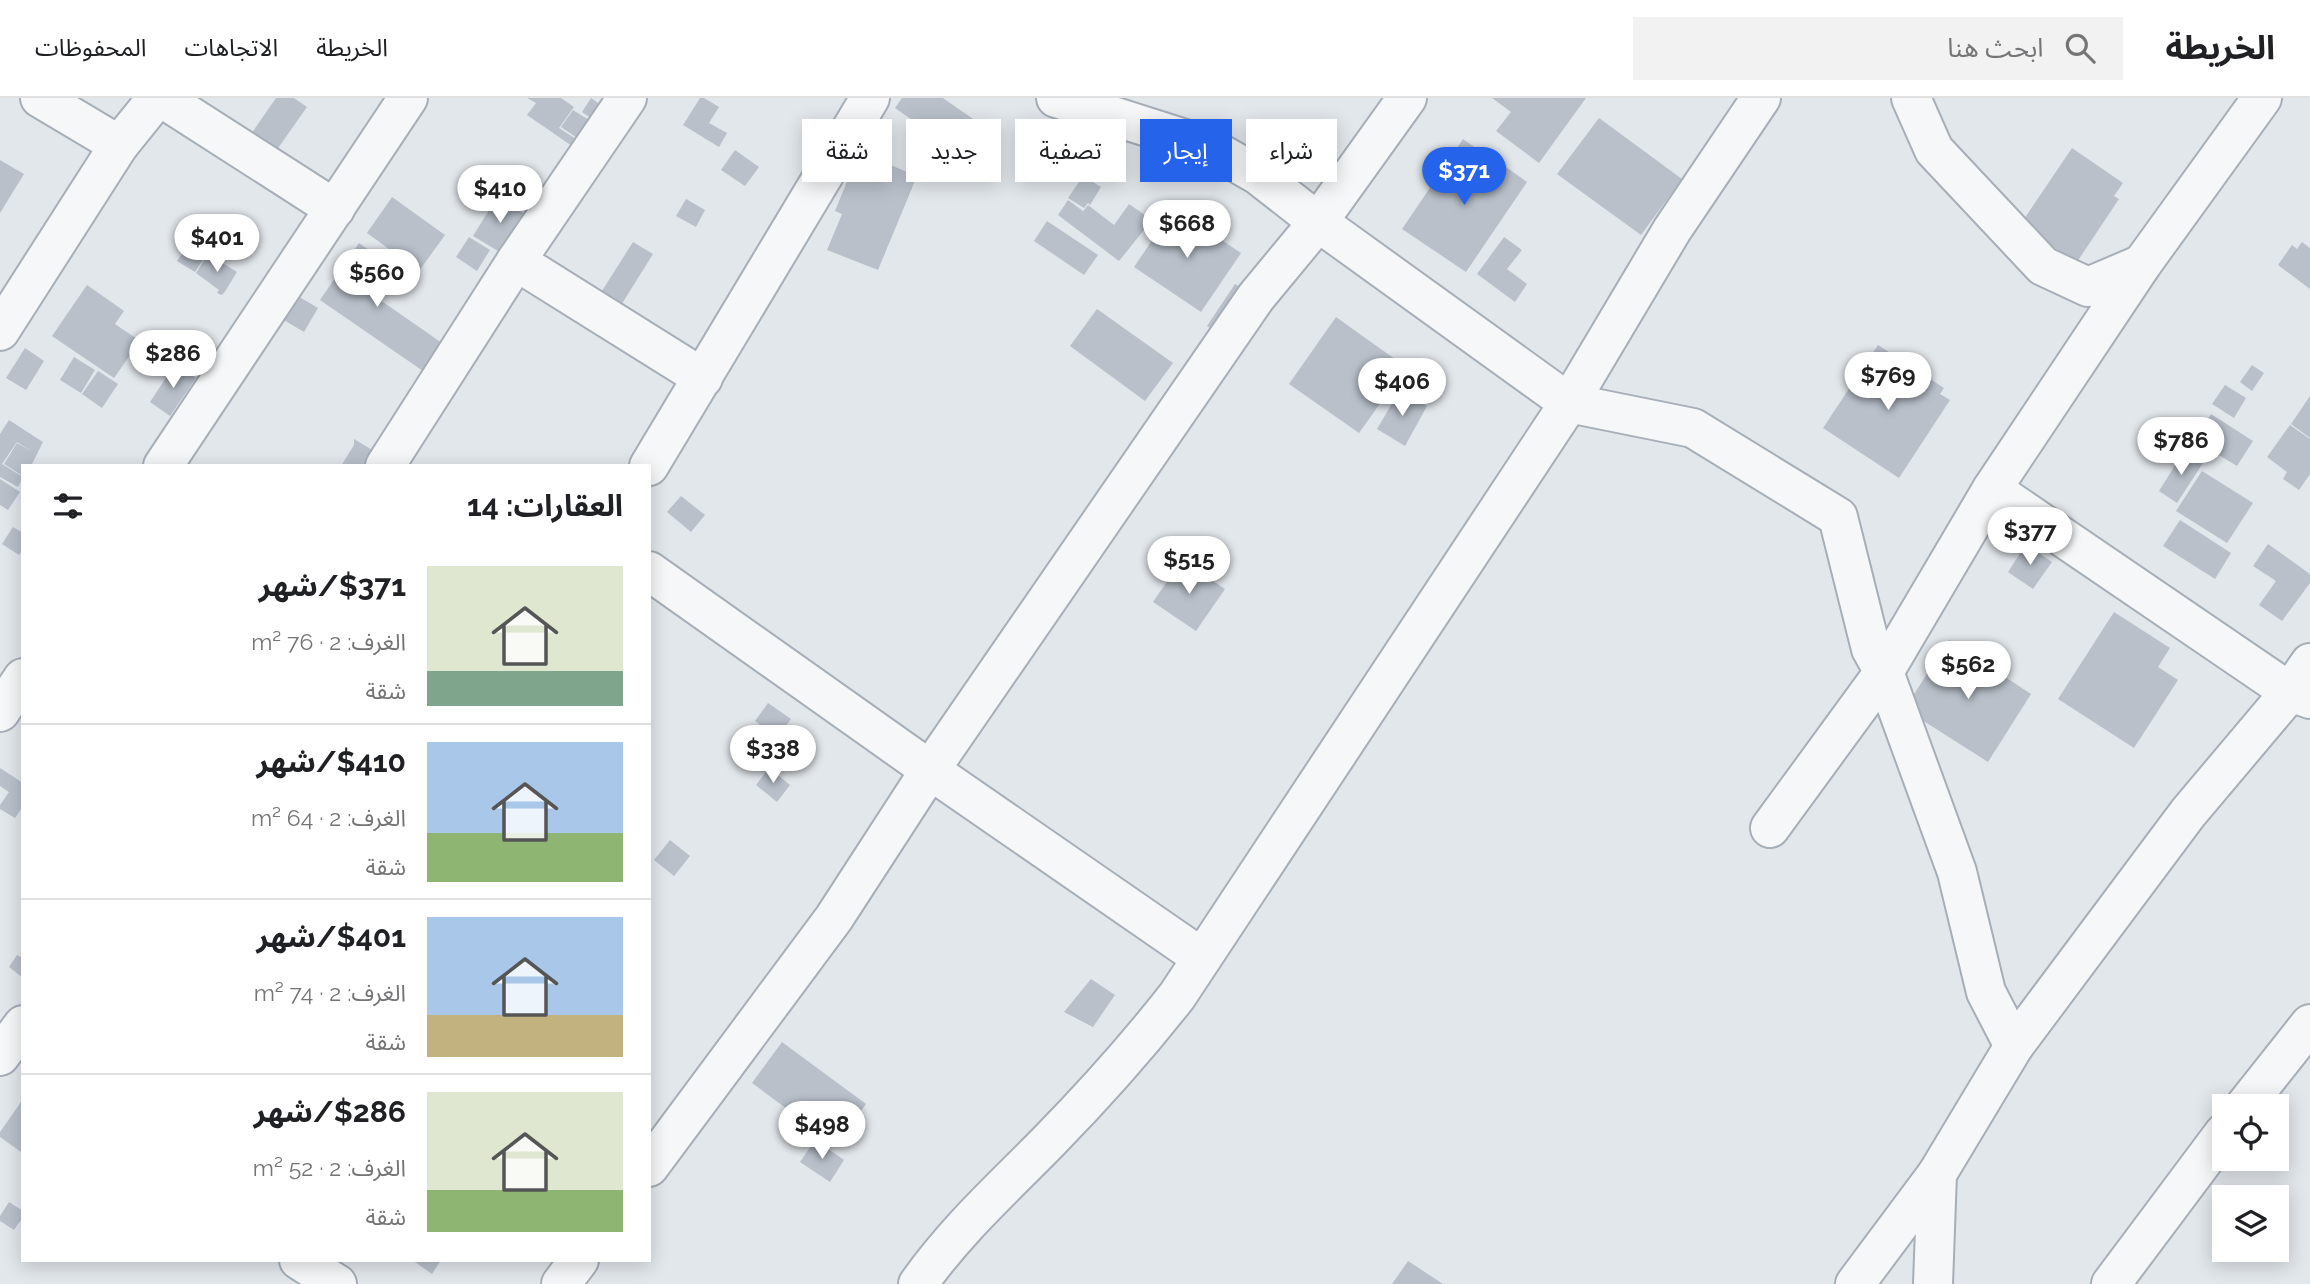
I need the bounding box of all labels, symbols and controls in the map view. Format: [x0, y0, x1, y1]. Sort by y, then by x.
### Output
search box [1633, 17, 2123, 80]
text: الخريطة [2165, 28, 2275, 67]
icon: search [2061, 29, 2099, 67]
text: المحفوظات [35, 33, 146, 62]
text: الاتجاهات [184, 33, 278, 62]
text: الخريطة [316, 33, 388, 62]
text: ابحث هنا [1947, 33, 2043, 63]
chip: شقة [802, 119, 892, 182]
chip: جديد [906, 119, 1001, 182]
chip: تصفية [1015, 119, 1126, 182]
chip: إيجار [1140, 119, 1232, 182]
chip: شراء [1246, 119, 1337, 182]
pin: $371 [1423, 148, 1505, 207]
text: $371 [1438, 156, 1490, 183]
pin: $410 [459, 166, 541, 225]
text: $410 [473, 174, 527, 201]
pin: $668 [1146, 200, 1228, 260]
text: $668 [1159, 209, 1215, 236]
pin: $401 [176, 214, 258, 274]
text: $401 [190, 223, 244, 250]
pin: $560 [336, 250, 418, 309]
text: $560 [349, 258, 405, 285]
pin: $286 [132, 330, 214, 390]
text: $286 [145, 339, 201, 366]
pin: $769 [1847, 352, 1929, 412]
pin: $406 [1361, 358, 1443, 418]
text: $769 [1861, 361, 1916, 388]
text: $406 [1374, 367, 1430, 394]
pin: $786 [2140, 418, 2222, 477]
text: $786 [2153, 426, 2209, 453]
icon: filters [49, 487, 87, 525]
text: العقارات: 14 [467, 488, 623, 523]
pin: $377 [1989, 508, 2071, 567]
text: $377 [2003, 516, 2057, 543]
pin: $515 [1148, 536, 1230, 596]
text: $515 [1163, 545, 1215, 572]
text: $371/شهر [259, 568, 406, 603]
icon: home [483, 594, 567, 678]
text: الغرف: 2 · 76 m² [251, 628, 406, 655]
pin: $562 [1927, 642, 2009, 701]
text: $562 [1941, 650, 1995, 677]
text: شقة [365, 677, 406, 704]
pin: $338 [732, 726, 814, 785]
text: $338 [746, 734, 800, 761]
text: $410/شهر [257, 744, 406, 779]
icon: home [483, 770, 567, 854]
text: الغرف: 2 · 64 m² [251, 804, 406, 831]
text: شقة [365, 853, 406, 880]
text: $401/شهر [257, 919, 406, 954]
icon: home [483, 945, 567, 1029]
text: الغرف: 2 · 74 m² [254, 979, 406, 1006]
text: شقة [365, 1028, 406, 1055]
text: $286/شهر [254, 1094, 406, 1129]
map controls [2212, 1094, 2289, 1262]
button: locate [2212, 1094, 2289, 1171]
pin: $498 [781, 1102, 863, 1161]
text: $498 [794, 1110, 850, 1137]
icon: home [483, 1120, 567, 1204]
text: الغرف: 2 · 52 m² [253, 1154, 406, 1181]
button: layers [2212, 1185, 2289, 1262]
text: شقة [365, 1203, 406, 1230]

